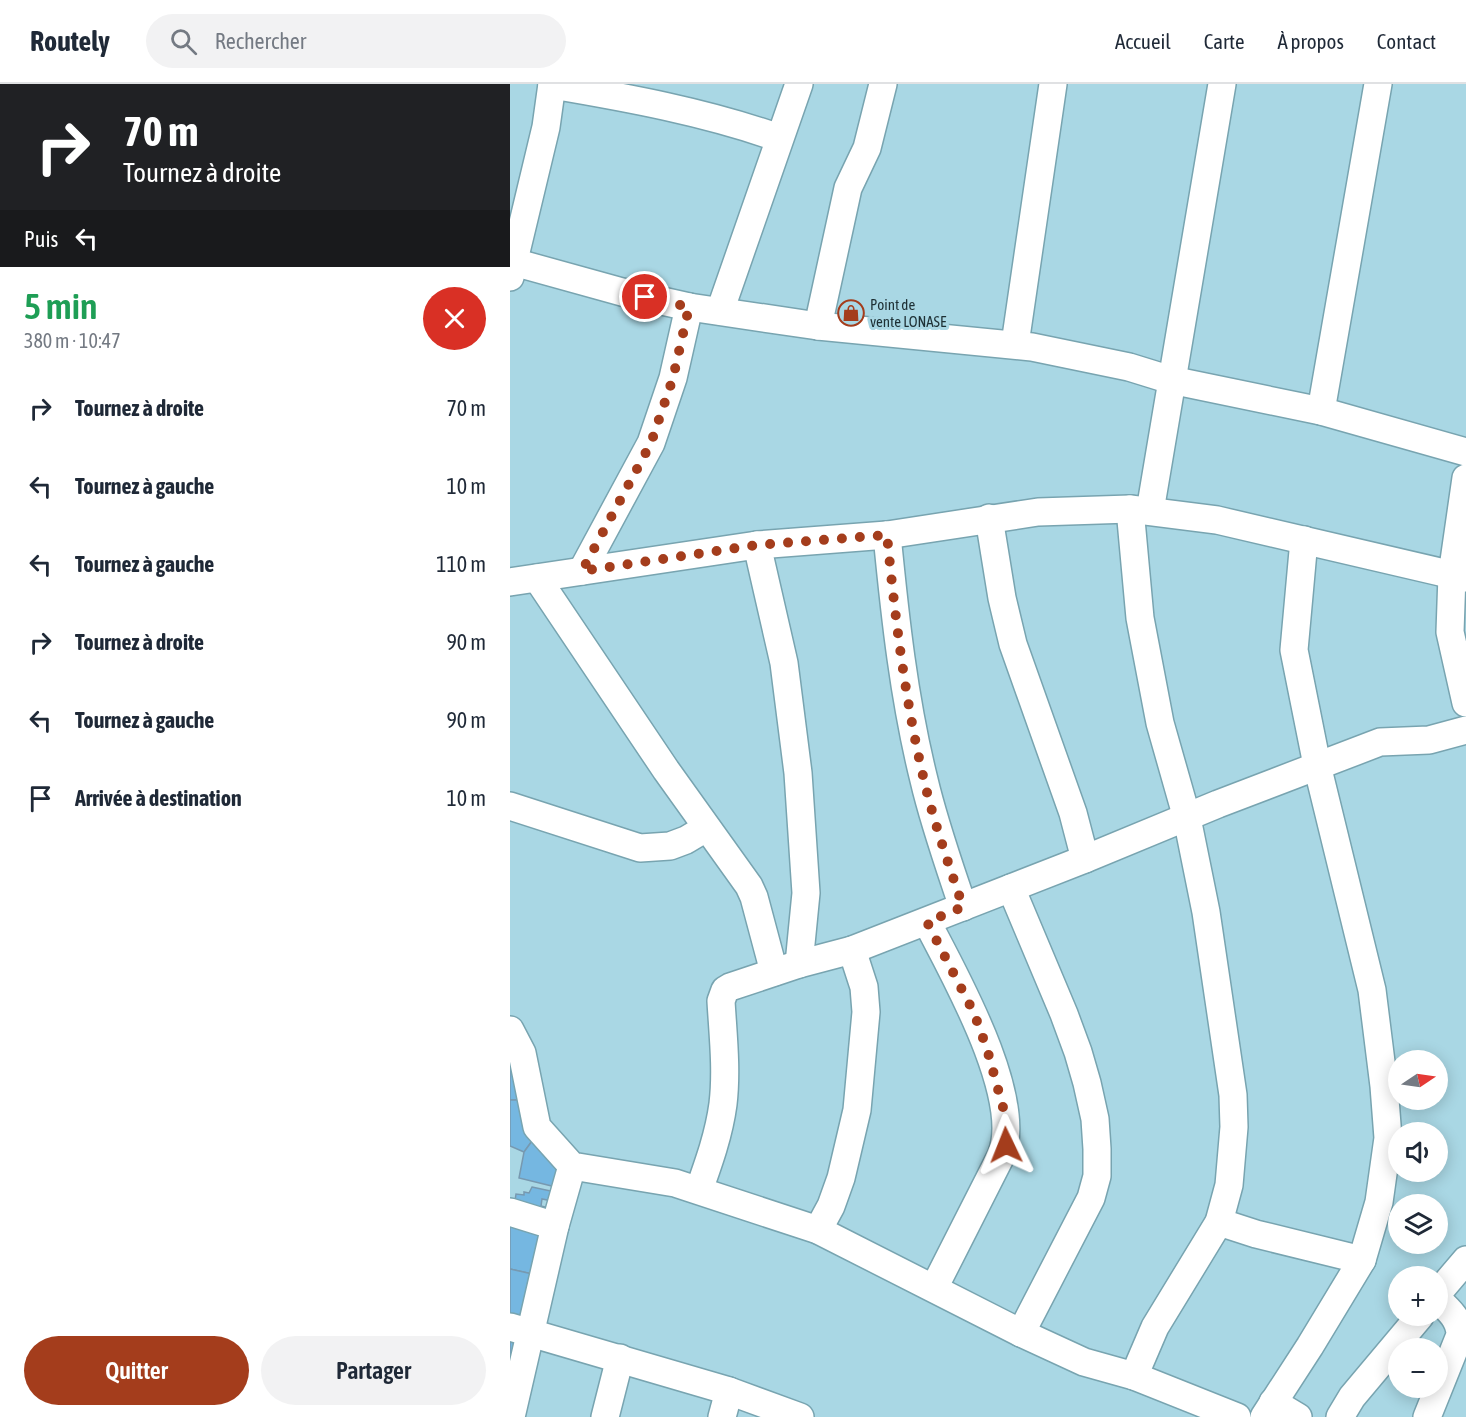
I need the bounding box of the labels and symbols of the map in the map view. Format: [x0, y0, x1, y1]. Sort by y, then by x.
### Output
pin [619, 271, 670, 322]
place label: Point de vente LONASE [870, 296, 947, 330]
shop icon: Point de vente LONASE [836, 298, 866, 328]
north arrow [1388, 1050, 1448, 1110]
position arrow [974, 1113, 1038, 1177]

